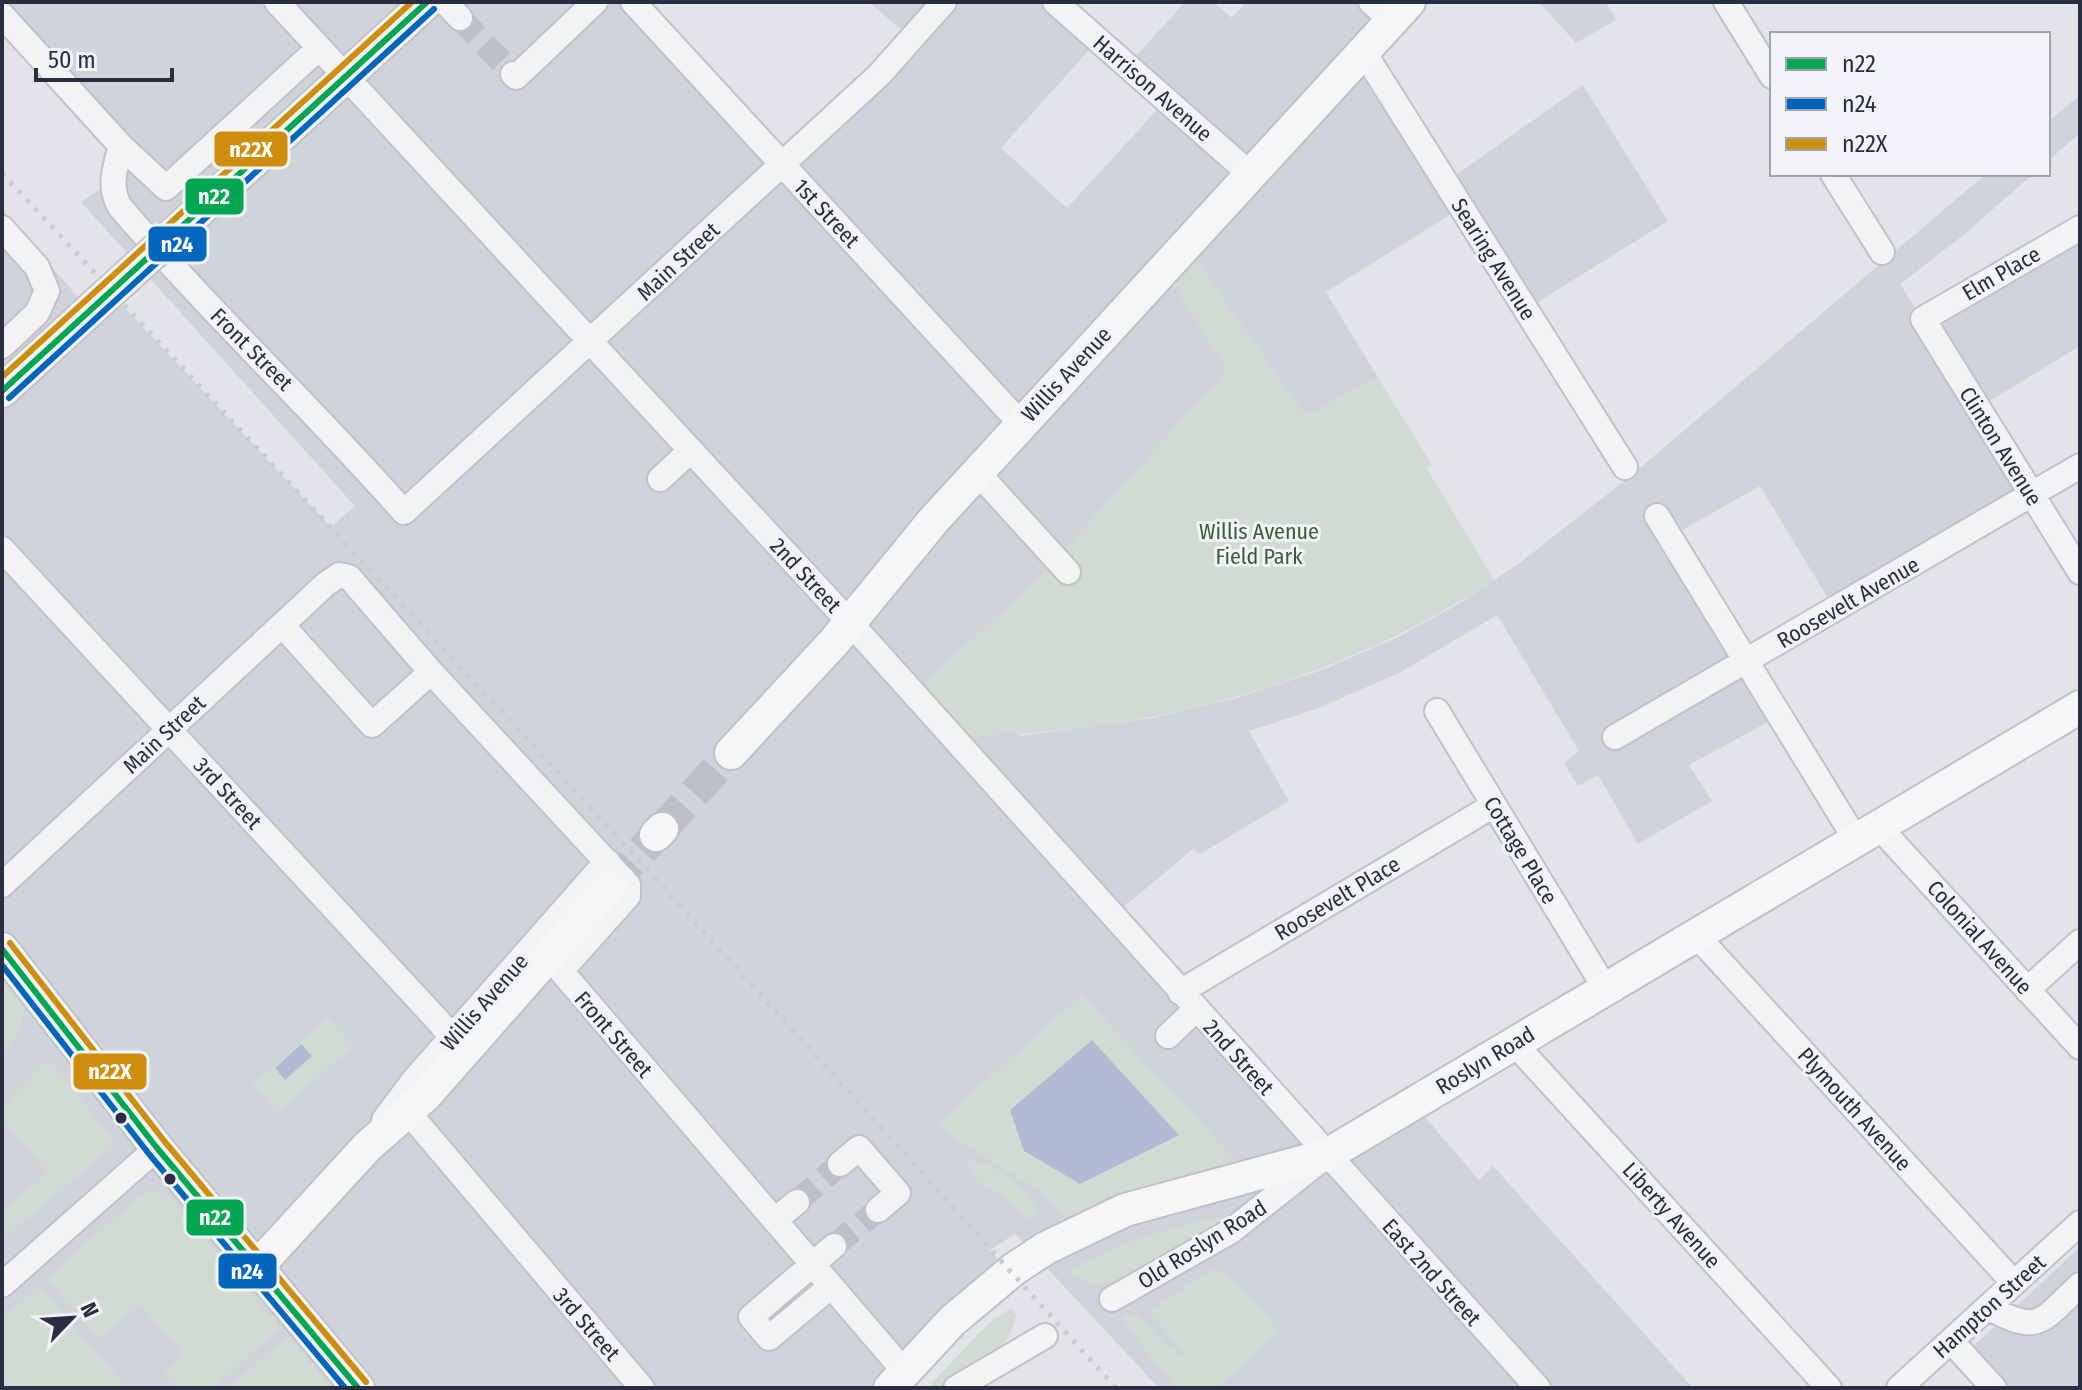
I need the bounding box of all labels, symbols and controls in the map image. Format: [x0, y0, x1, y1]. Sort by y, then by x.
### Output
street label: Harrison Avenue [1088, 29, 1218, 147]
scale bar [36, 32, 172, 82]
legend [1770, 32, 2050, 176]
text: 50 m [48, 46, 96, 74]
text: n22 [1842, 50, 1876, 78]
text: n24 [1842, 90, 1876, 118]
line badge: n22X [213, 130, 289, 168]
text: n22X [1842, 130, 1888, 158]
text: n22X [229, 136, 273, 163]
street label: 1st Street [788, 173, 866, 254]
line badge: n22 [184, 177, 245, 216]
text: n22 [198, 183, 230, 210]
street label: Searing Avenue [1445, 193, 1542, 325]
street label: Main Street [632, 216, 726, 306]
line badge: n24 [147, 225, 208, 263]
text: n24 [161, 231, 193, 258]
street label: Elm Place [1957, 240, 2045, 307]
street label: Front Street [205, 302, 299, 397]
street label: Willis Avenue [1016, 321, 1117, 427]
street label: Clinton Avenue [1953, 382, 2048, 511]
park label: Willis Avenue Field Park [1199, 518, 1319, 570]
street label: 2nd Street [764, 532, 848, 619]
street label: Roosevelt Avenue [1772, 551, 1924, 654]
street label: Main Street [118, 689, 212, 779]
street label: 3rd Street [188, 752, 268, 835]
street label: Cottage Place [1478, 792, 1563, 909]
street label: Roosevelt Place [1270, 850, 1405, 946]
street label: Colonial Avenue [1921, 875, 2038, 1000]
street label: Willis Avenue [435, 948, 534, 1056]
street label: Front Street [569, 986, 659, 1084]
street label: 2nd Street [1198, 1014, 1280, 1101]
street label: Roslyn Road [1431, 1020, 1540, 1100]
street label: Plymouth Avenue [1792, 1042, 1917, 1177]
line badge: n22X [72, 1052, 148, 1091]
text: n22X [88, 1058, 132, 1085]
unlabelled marker [113, 1110, 129, 1126]
street label: Liberty Avenue [1617, 1157, 1726, 1274]
unlabelled marker [162, 1171, 178, 1187]
street label: Old Roslyn Road [1133, 1194, 1272, 1295]
line badge: n22 [185, 1198, 245, 1237]
text: n22 [199, 1204, 231, 1231]
street label: East 2nd Street [1376, 1213, 1487, 1332]
street label: Hampton Street [1928, 1248, 2052, 1364]
line badge: n24 [217, 1252, 278, 1290]
text: n24 [231, 1258, 263, 1285]
north arrow [32, 1278, 112, 1358]
street label: 3rd Street [548, 1282, 626, 1367]
text: N [75, 1298, 105, 1321]

